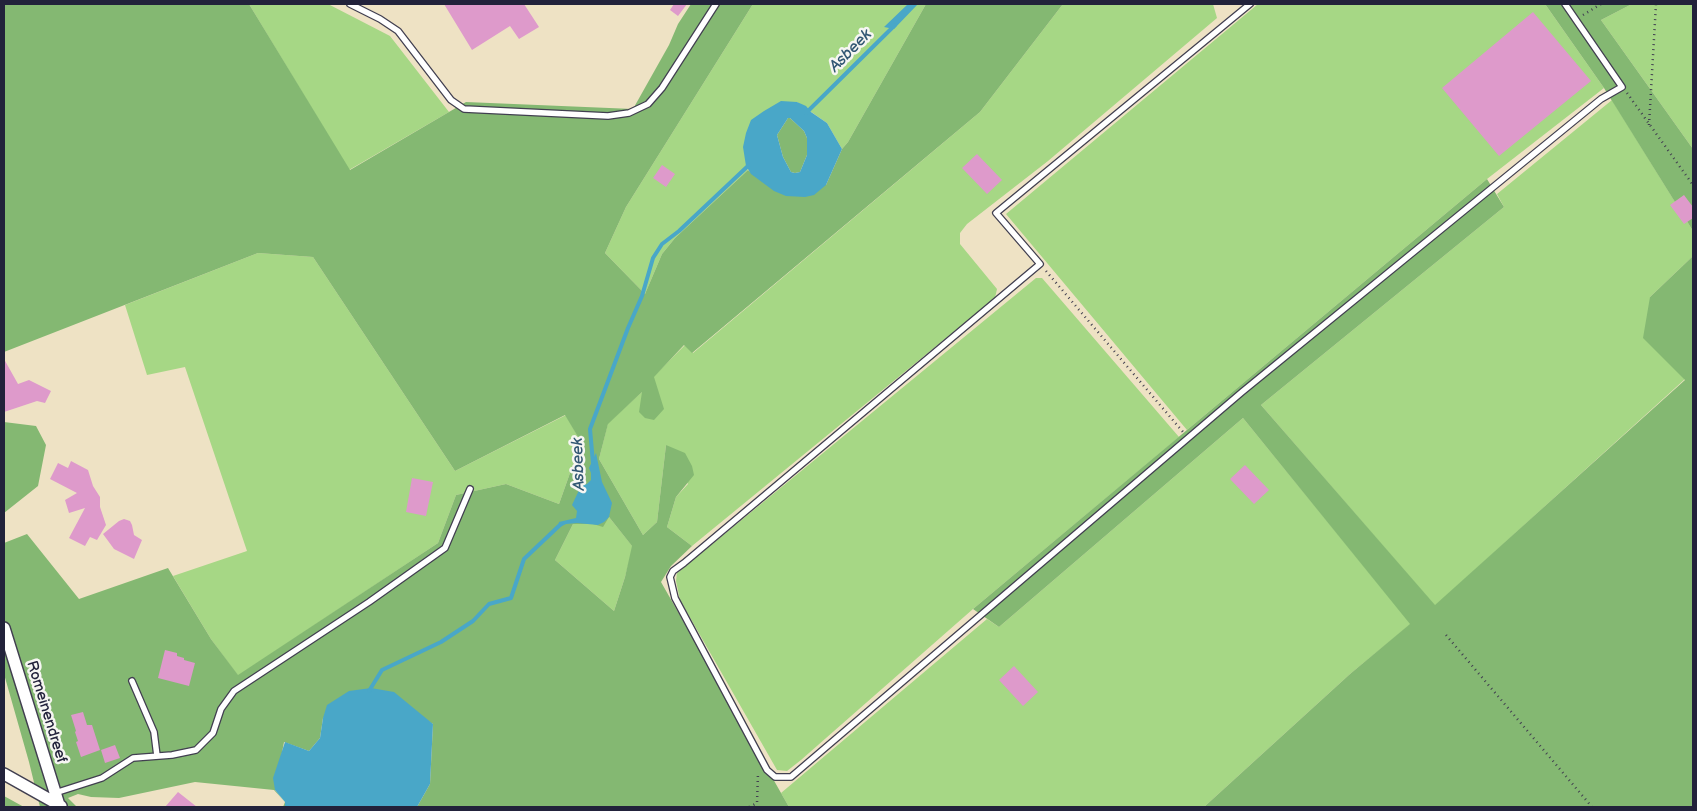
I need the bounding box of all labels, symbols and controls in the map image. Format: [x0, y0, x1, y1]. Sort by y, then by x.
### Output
water label: Asbeek [826, 26, 876, 76]
water label: Asbeek [568, 437, 590, 491]
street label: Romeinendreef [22, 659, 70, 765]

